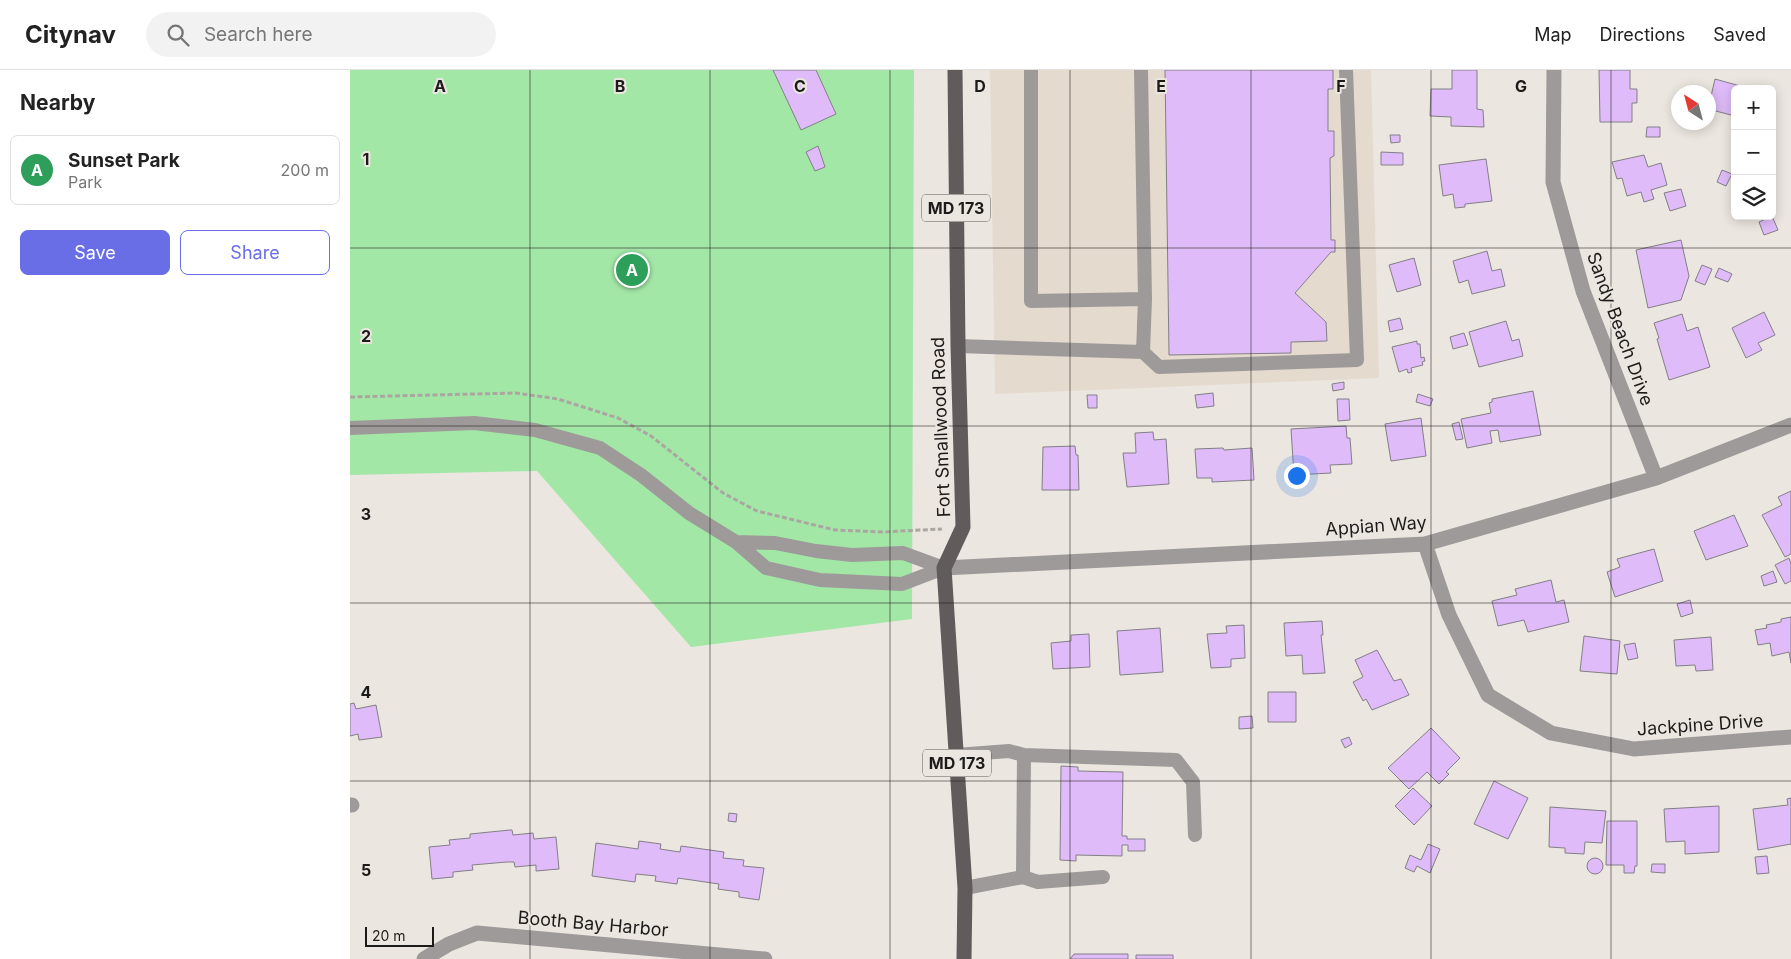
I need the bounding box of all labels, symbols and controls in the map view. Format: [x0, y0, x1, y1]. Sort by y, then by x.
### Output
search box [146, 12, 496, 57]
text: Citynav [25, 20, 116, 49]
icon: search [164, 21, 192, 49]
text: Search here [204, 23, 313, 46]
text: Map [1534, 24, 1572, 45]
text: Directions [1600, 24, 1685, 45]
text: Saved [1713, 24, 1766, 45]
text: A [434, 76, 446, 96]
text: B [615, 76, 625, 96]
text: C [794, 76, 806, 96]
text: D [974, 76, 986, 96]
text: E [1156, 76, 1166, 96]
text: F [1336, 76, 1346, 96]
text: G [1515, 76, 1527, 96]
north arrow [1671, 85, 1716, 130]
map controls [1731, 85, 1776, 220]
button: + [1731, 85, 1776, 130]
text: Nearby [20, 90, 95, 115]
button: − [1731, 130, 1776, 175]
text: Sunset Park [68, 149, 180, 172]
text: 1 [363, 149, 369, 169]
text: A [31, 160, 43, 180]
text: 200 m [281, 160, 329, 180]
text: Park [68, 172, 102, 192]
button: layers [1731, 175, 1776, 220]
road number: MD 173 [922, 195, 990, 222]
button: Save [20, 230, 170, 275]
button: Share [180, 230, 330, 275]
street label: Sandy Beach Drive [1583, 249, 1658, 408]
pin: A [616, 251, 648, 289]
text: 2 [361, 326, 371, 346]
street label: Fort Smallwood Road [927, 337, 954, 518]
your location [1284, 463, 1310, 489]
text: 3 [361, 504, 371, 524]
street label: Appian Way [1325, 511, 1427, 540]
text: 4 [361, 682, 372, 702]
street label: Jackpine Drive [1636, 710, 1764, 739]
road number: MD 173 [923, 750, 991, 776]
text: 5 [361, 860, 371, 880]
street label: Booth Bay Harbor [517, 906, 669, 941]
scale bar [365, 924, 434, 947]
text: 20 m [372, 927, 406, 944]

